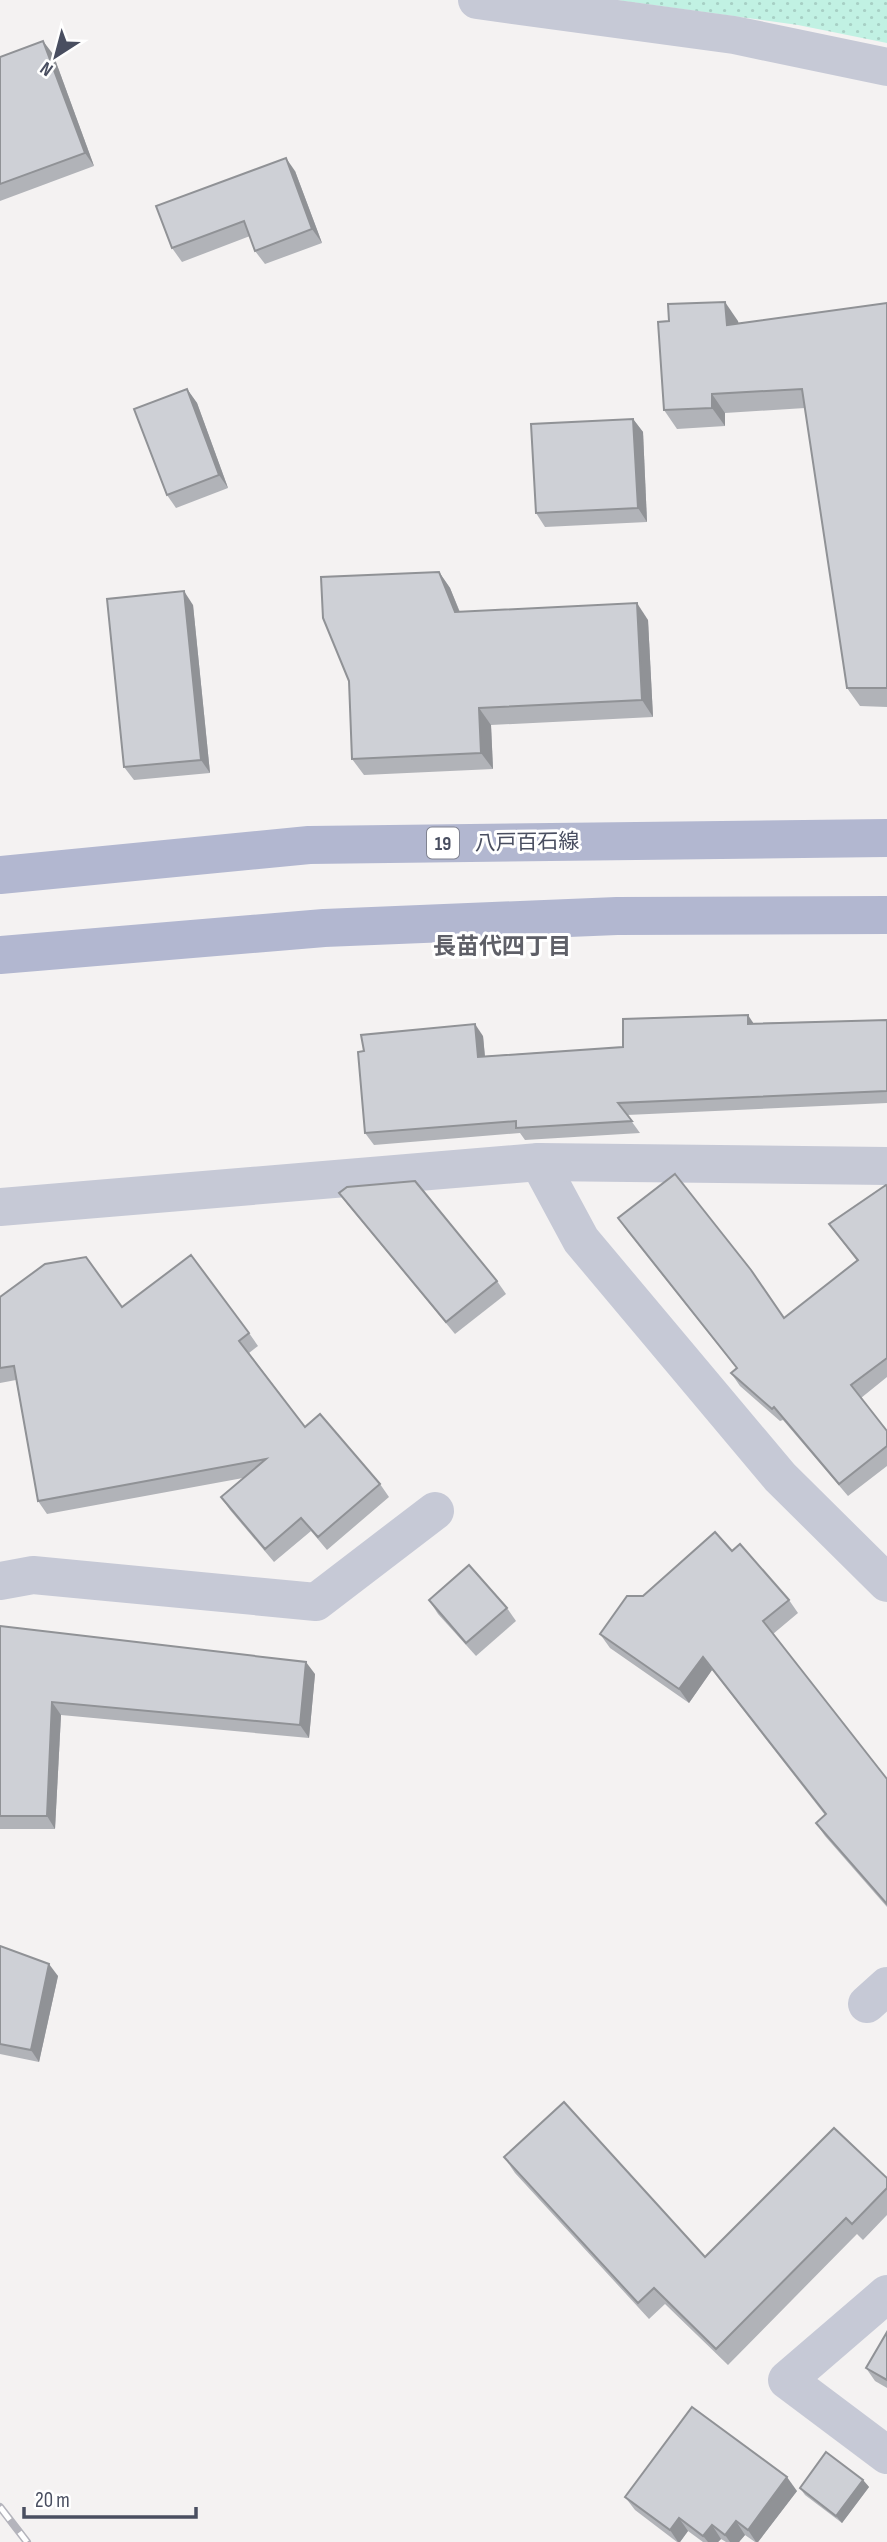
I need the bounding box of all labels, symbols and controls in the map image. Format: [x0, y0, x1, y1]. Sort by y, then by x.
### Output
north arrow [21, 21, 91, 91]
text: N [36, 56, 58, 81]
road number: 19 [427, 828, 459, 858]
street label: 八戸百石線 [474, 829, 580, 856]
district label: 長苗代四丁目 [433, 933, 571, 961]
scale bar [24, 2476, 196, 2520]
text: 20 m [35, 2488, 70, 2513]

